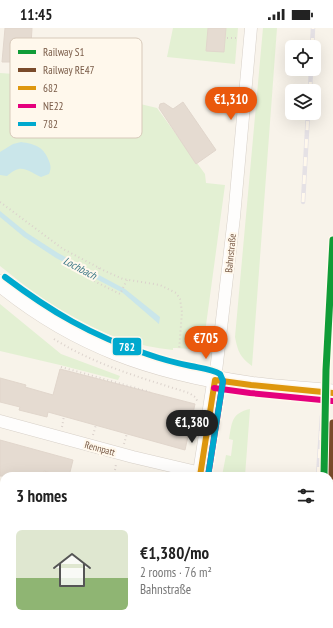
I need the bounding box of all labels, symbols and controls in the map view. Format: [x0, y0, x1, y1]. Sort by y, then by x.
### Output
text: 11:45 [20, 5, 52, 24]
legend [10, 38, 142, 138]
map controls [285, 40, 321, 120]
button: locate [285, 40, 321, 76]
text: Railway S1 [43, 45, 84, 59]
text: Railway RE47 [43, 63, 95, 77]
text: 682 [43, 81, 58, 95]
button: layers [285, 84, 321, 120]
pin: €1,310 [198, 87, 264, 121]
text: €1,310 [214, 91, 248, 108]
text: NE22 [43, 99, 64, 113]
text: 782 [43, 117, 58, 131]
street label: Bahnstraße [222, 233, 239, 273]
water label: Lochbach [61, 253, 100, 283]
pin: €705 [182, 326, 230, 360]
text: €705 [194, 330, 218, 347]
line badge: 782 [112, 337, 142, 356]
text: 782 [119, 340, 135, 354]
pin: €1,380 [159, 410, 225, 444]
text: €1,380 [175, 414, 209, 431]
street label: Rennpatt [83, 438, 117, 459]
text: 3 homes [16, 485, 67, 507]
icon: filters [295, 485, 317, 507]
text: €1,380/mo [140, 542, 209, 564]
icon: home [48, 546, 96, 594]
text: 2 rooms · 76 m² [140, 564, 212, 581]
text: Bahnstraße [140, 581, 191, 598]

